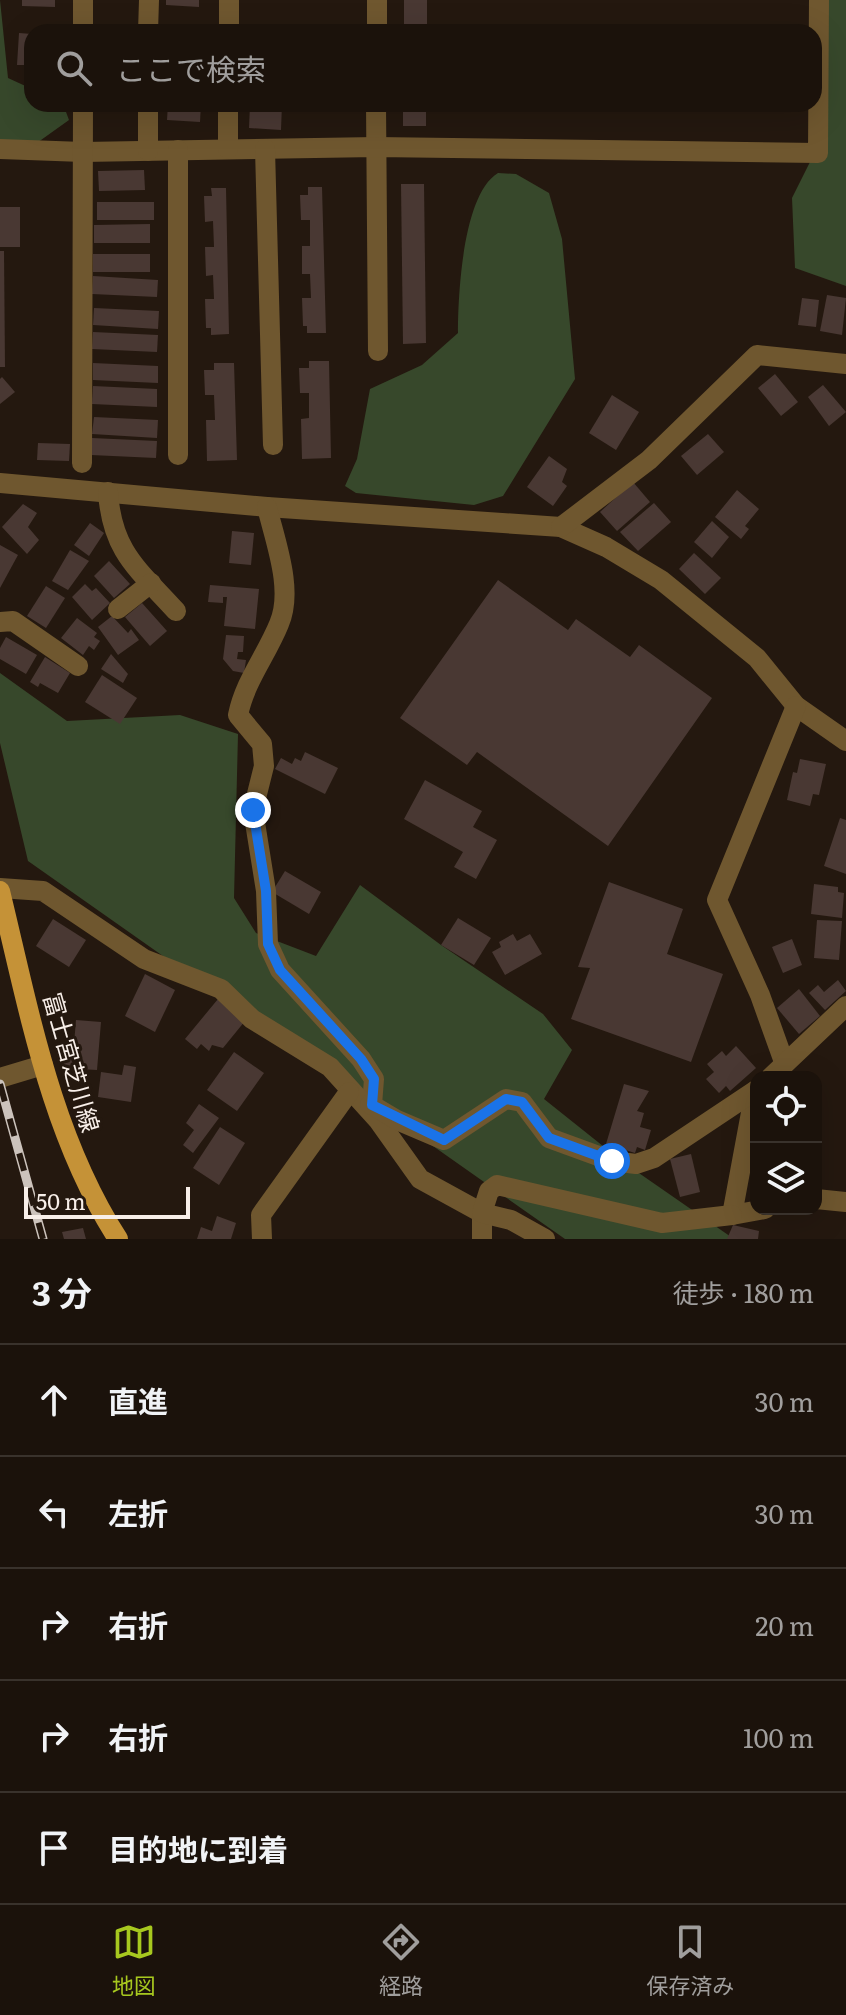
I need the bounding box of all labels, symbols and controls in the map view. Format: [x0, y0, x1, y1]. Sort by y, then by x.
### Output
search box [24, 24, 822, 112]
icon: search [52, 46, 96, 90]
text: ここで検索 [116, 46, 266, 90]
route end [235, 792, 271, 828]
street label: 富士宮芝川線 [36, 988, 110, 1136]
map controls [750, 1071, 822, 1215]
button: locate [750, 1071, 822, 1143]
route start [594, 1143, 630, 1179]
button: layers [750, 1143, 822, 1215]
scale bar [24, 1183, 190, 1219]
text: 50 m [36, 1184, 86, 1217]
text: 3 分 [32, 1266, 92, 1316]
text: 徒歩 · 180 m [673, 1272, 814, 1311]
icon: ahead [32, 1378, 76, 1422]
text: 直進 [108, 1378, 168, 1422]
text: 30 m [754, 1381, 814, 1420]
icon: left [32, 1490, 76, 1534]
text: 左折 [108, 1490, 168, 1534]
text: 30 m [754, 1493, 814, 1532]
icon: right [32, 1602, 76, 1646]
text: 右折 [108, 1602, 168, 1646]
text: 20 m [755, 1605, 814, 1644]
icon: right [32, 1714, 76, 1758]
text: 右折 [108, 1714, 168, 1758]
text: 100 m [743, 1717, 814, 1756]
icon: arrive [32, 1826, 76, 1870]
text: 目的地に到着 [108, 1826, 288, 1870]
tab: 地図 [112, 1920, 156, 2001]
tab: 経路 [379, 1920, 423, 2001]
tab: 保存済み [646, 1920, 734, 2001]

